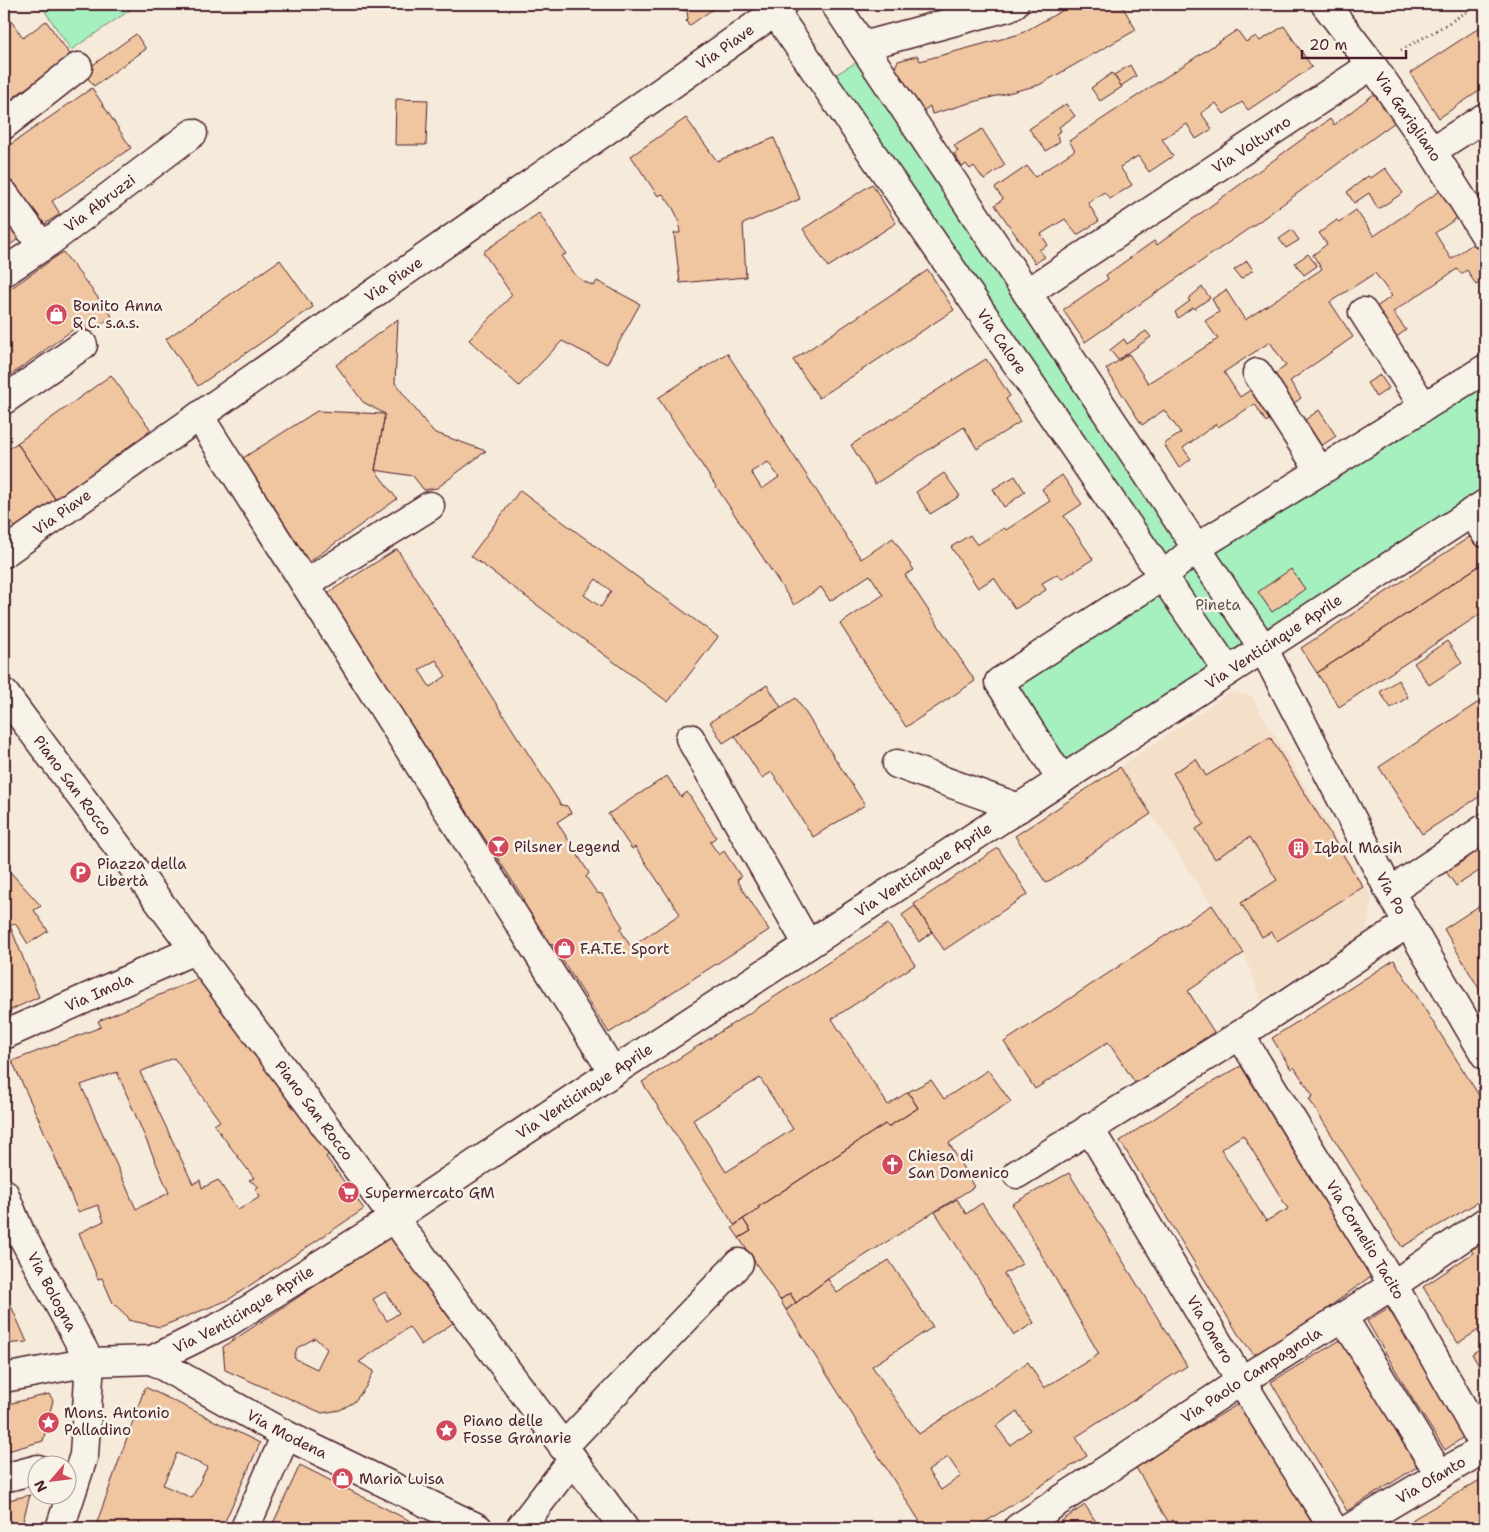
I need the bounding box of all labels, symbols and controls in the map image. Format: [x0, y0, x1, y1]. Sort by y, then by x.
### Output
street label: Via Piave [692, 20, 758, 74]
scale bar [1302, 28, 1405, 60]
text: 20 m [1309, 35, 1348, 55]
street label: Via Garigliano [1370, 68, 1446, 165]
street label: Via Volturno [1208, 111, 1295, 178]
street label: Via Abruzzi [60, 170, 140, 237]
street label: Via Piave [361, 252, 427, 307]
place label: Bonito Anna & C. s.a.s. [73, 296, 163, 333]
shop icon: Bonito Anna & C. s.a.s. [45, 303, 69, 327]
street label: Via Calore [972, 305, 1031, 378]
street label: Via Piave [29, 485, 95, 539]
street label: Via Venticinque Aprile [1201, 590, 1346, 694]
park label: Pineta [1195, 595, 1241, 615]
street label: Piano San Rocco [29, 731, 116, 839]
street label: Via Venticinque Aprile [851, 818, 996, 922]
bar icon: Pilsner Legend [486, 835, 510, 859]
building icon: Iqbal Masih [1286, 836, 1310, 860]
place label: Pilsner Legend [514, 837, 621, 857]
place label: Iqbal Masih [1314, 838, 1402, 858]
place label: Piazza della Libertà [97, 854, 187, 891]
parking icon: Piazza della Libertà [69, 861, 93, 885]
street label: Via Po [1371, 869, 1411, 918]
shop icon: F.A.T.E. Sport [552, 937, 576, 961]
place label: F.A.T.E. Sport [580, 939, 670, 959]
street label: Via Imola [62, 968, 137, 1016]
street label: Via Venticinque Aprile [512, 1039, 656, 1144]
street label: Piano San Rocco [270, 1056, 358, 1165]
place label: Chiesa di San Domenico [908, 1146, 1009, 1183]
church icon: Chiesa di San Domenico [880, 1153, 904, 1177]
street label: Via Cornelio Tacito [1321, 1176, 1409, 1303]
supermarket icon: Supermercato GM [337, 1181, 361, 1205]
place label: Supermercato GM [365, 1183, 495, 1203]
street label: Via Bologna [23, 1248, 82, 1336]
street label: Via Venticinque Aprile [170, 1261, 318, 1358]
street label: Via Omero [1182, 1292, 1238, 1367]
street label: Via Paolo Campagnola [1177, 1322, 1326, 1428]
place label: Mons. Antonio Palladino [64, 1403, 170, 1440]
street label: Via Modena [243, 1405, 331, 1464]
place icon: Mons. Antonio Palladino [36, 1410, 60, 1434]
place label: Piano delle Fosse Granarie [463, 1411, 572, 1448]
place icon: Piano delle Fosse Granarie [435, 1418, 459, 1442]
street label: Via Ofanto [1392, 1452, 1469, 1509]
north arrow [28, 1454, 78, 1504]
shop icon: Maria Luisa [331, 1467, 355, 1491]
place label: Maria Luisa [359, 1469, 445, 1489]
text: N [30, 1477, 51, 1495]

